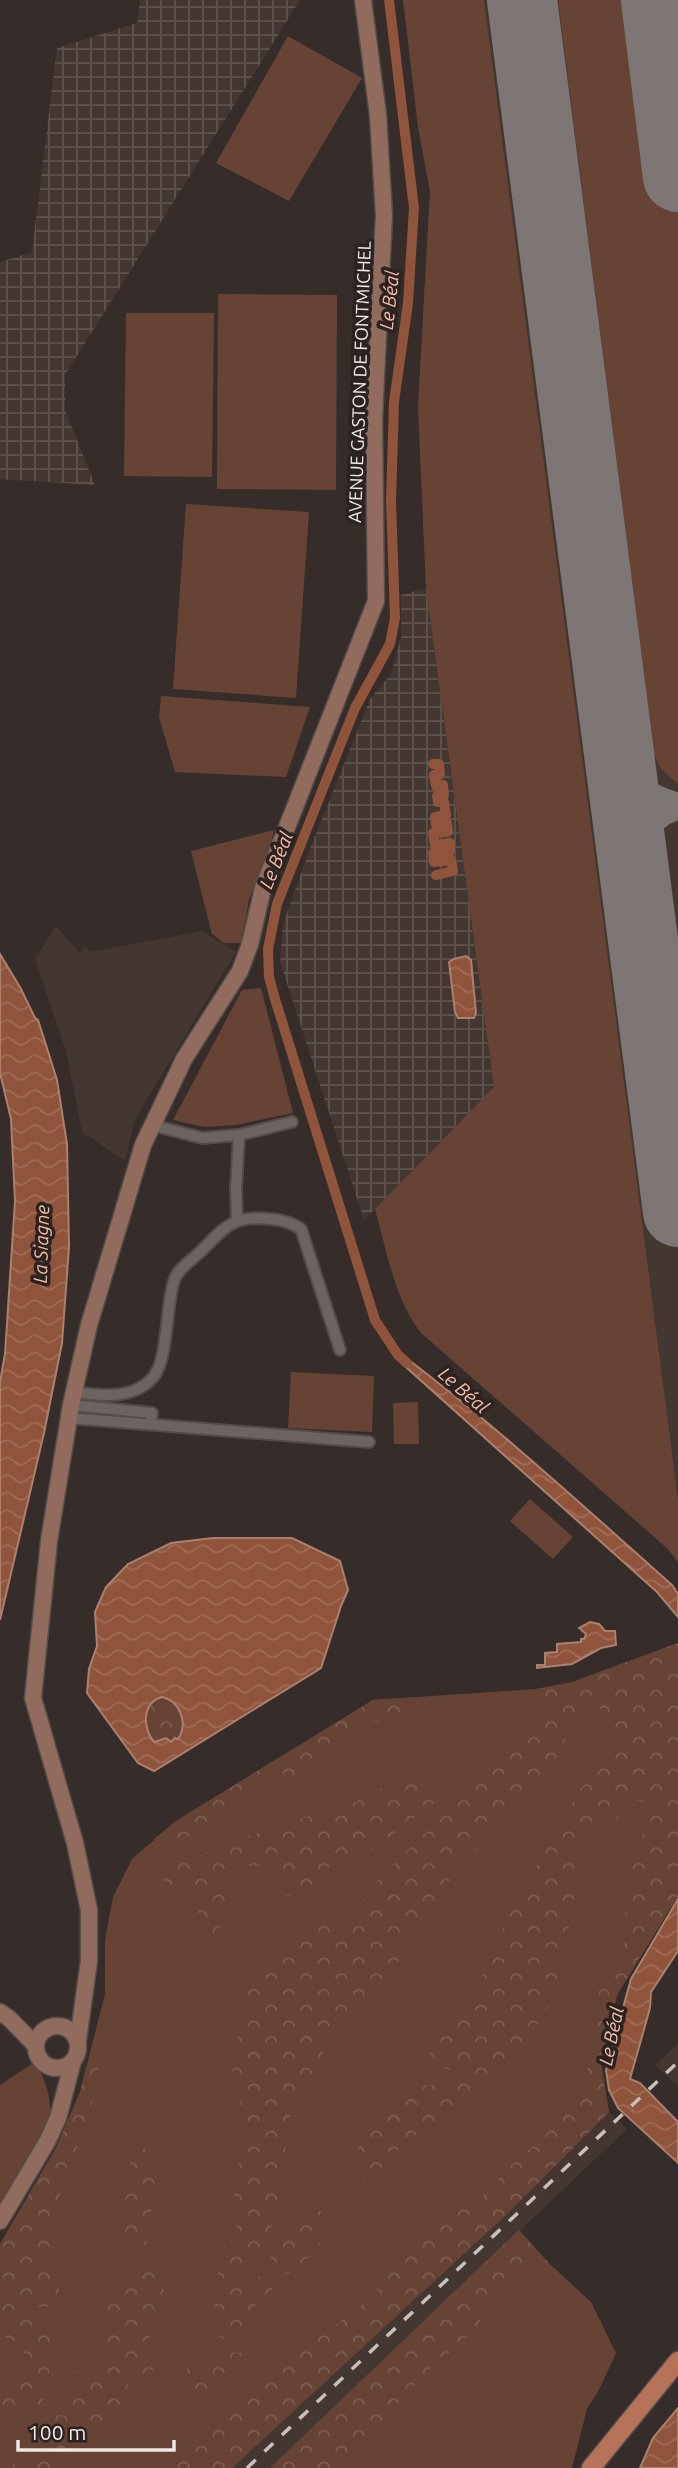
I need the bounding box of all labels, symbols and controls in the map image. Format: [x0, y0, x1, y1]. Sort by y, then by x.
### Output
street label: AVENUE GASTON DE FONTMICHEL [344, 241, 374, 523]
water label: Le Béal [375, 269, 403, 331]
water label: Le Béal [255, 828, 298, 892]
water label: La Siagne [29, 1204, 53, 1284]
water label: Le Béal [434, 1362, 494, 1418]
water label: Le Béal [594, 2004, 628, 2067]
scale bar [18, 2408, 173, 2452]
text: 100 m [28, 2420, 86, 2444]

